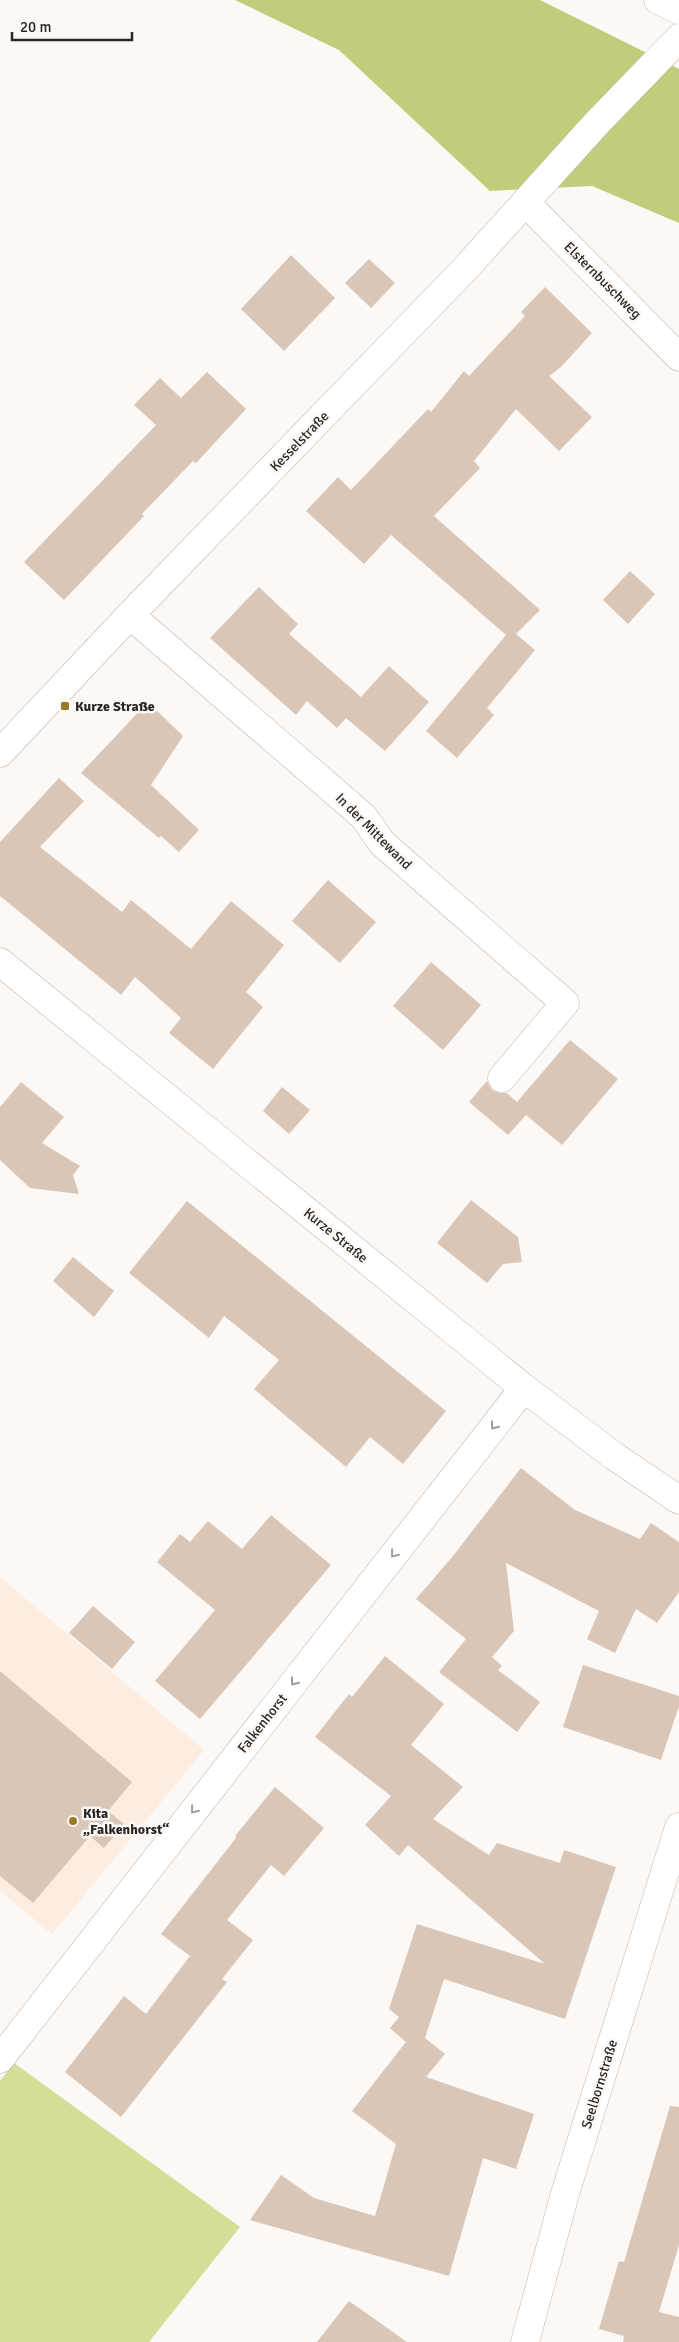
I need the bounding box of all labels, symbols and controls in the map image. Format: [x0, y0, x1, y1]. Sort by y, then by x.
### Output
scale bar [12, 10, 132, 42]
text: 20 m [20, 18, 51, 36]
street label: Elsternbuschweg [560, 238, 645, 323]
street label: Kesselstraße [266, 408, 332, 475]
place label: Kurze Straße [75, 698, 155, 715]
marker: Kurze Straße [59, 700, 71, 712]
street label: In der Mittewand [332, 790, 415, 873]
street label: Kurze Straße [300, 1204, 371, 1266]
one-way arrow [492, 1420, 500, 1429]
one-way arrow [392, 1548, 400, 1557]
one-way arrow [292, 1676, 300, 1685]
street label: Falkenhorst [234, 1690, 291, 1756]
one-way arrow [192, 1804, 200, 1813]
place label: Kita „Falkenhorst“ [83, 1805, 169, 1838]
marker: Kita „Falkenhorst“ [67, 1815, 79, 1827]
street label: Seelbornstraße [578, 2038, 621, 2131]

